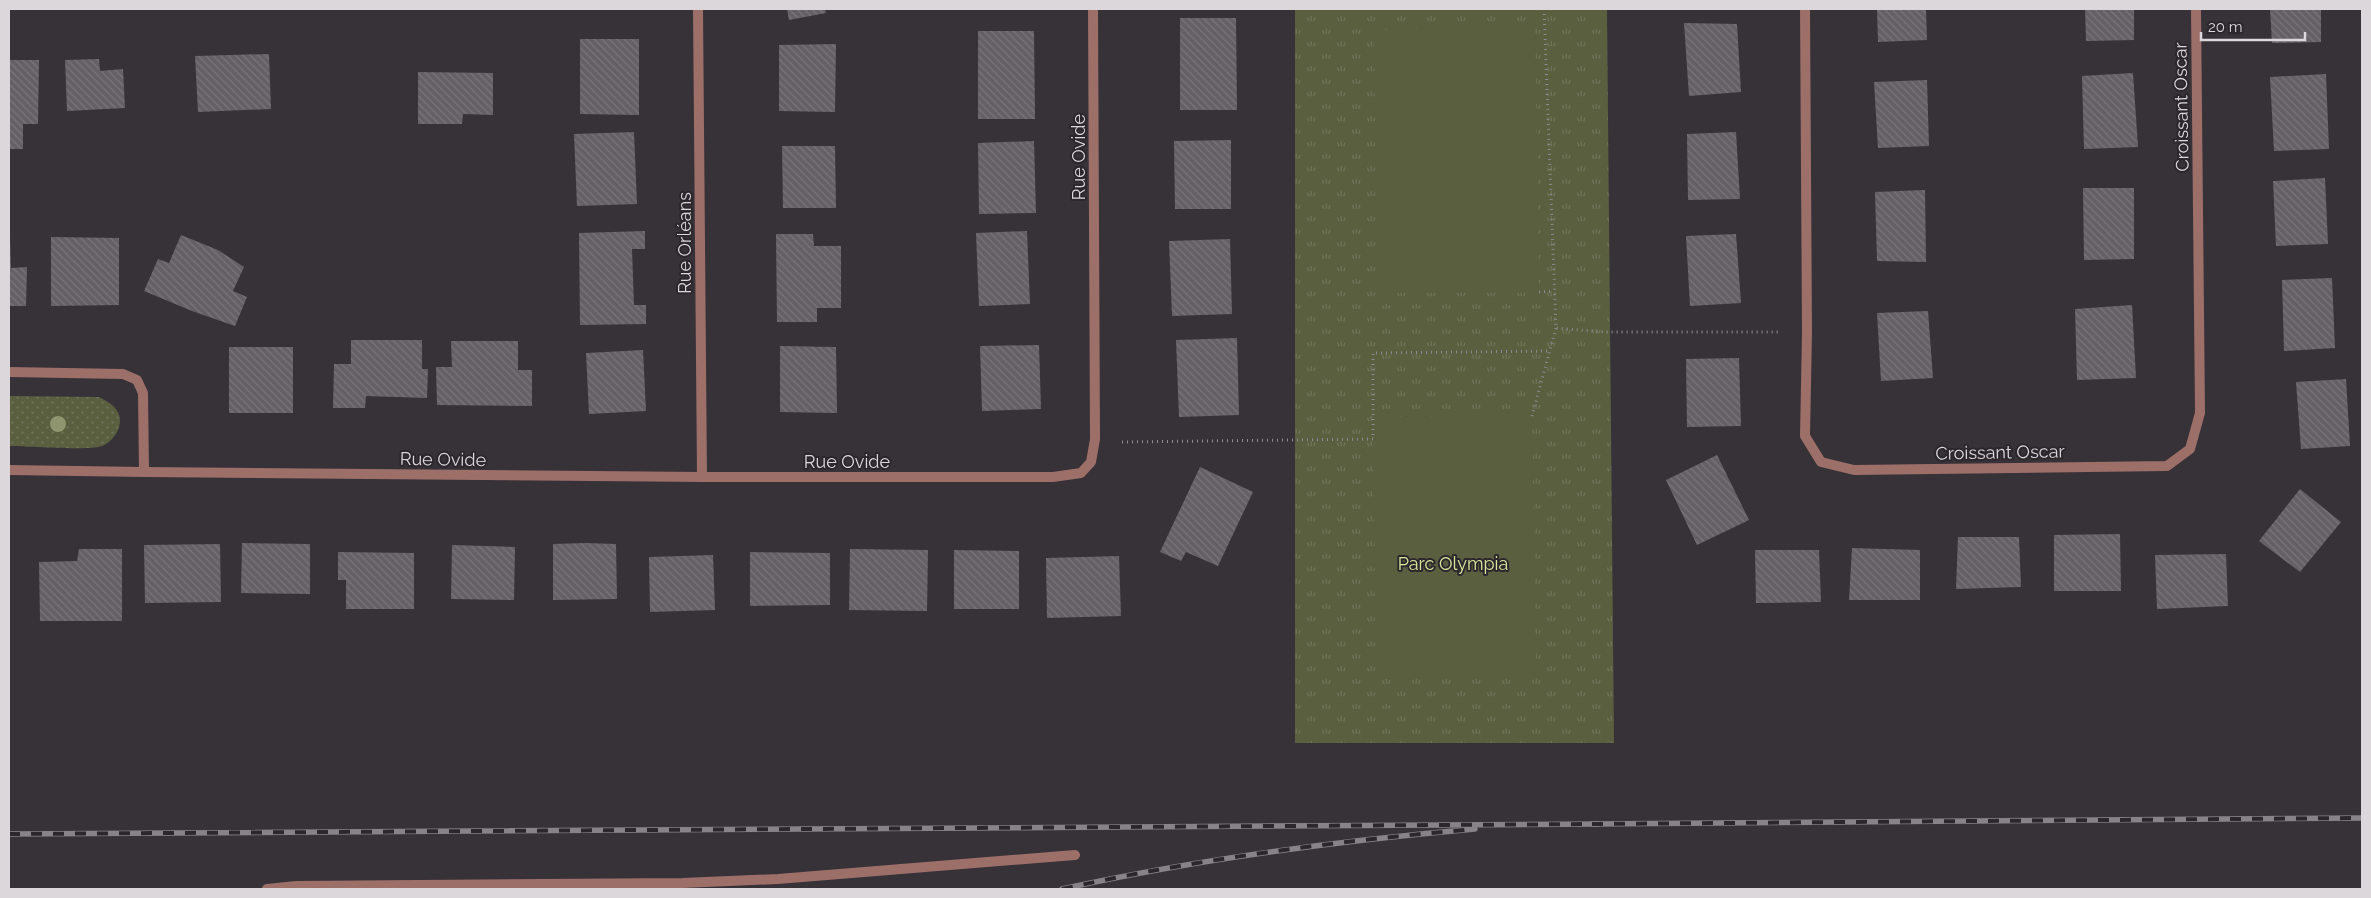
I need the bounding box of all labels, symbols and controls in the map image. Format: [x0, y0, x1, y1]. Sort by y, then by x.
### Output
scale bar [2201, 10, 2305, 42]
text: 20 m [2208, 18, 2243, 36]
street label: Croissant Oscar [2169, 41, 2193, 172]
street label: Rue Ovide [1068, 113, 1089, 200]
street label: Rue Orléans [674, 192, 695, 294]
street label: Croissant Oscar [1935, 440, 2066, 464]
street label: Rue Ovide [400, 448, 487, 470]
street label: Rue Ovide [804, 451, 891, 472]
park label: Parc Olympia [1398, 553, 1508, 574]

